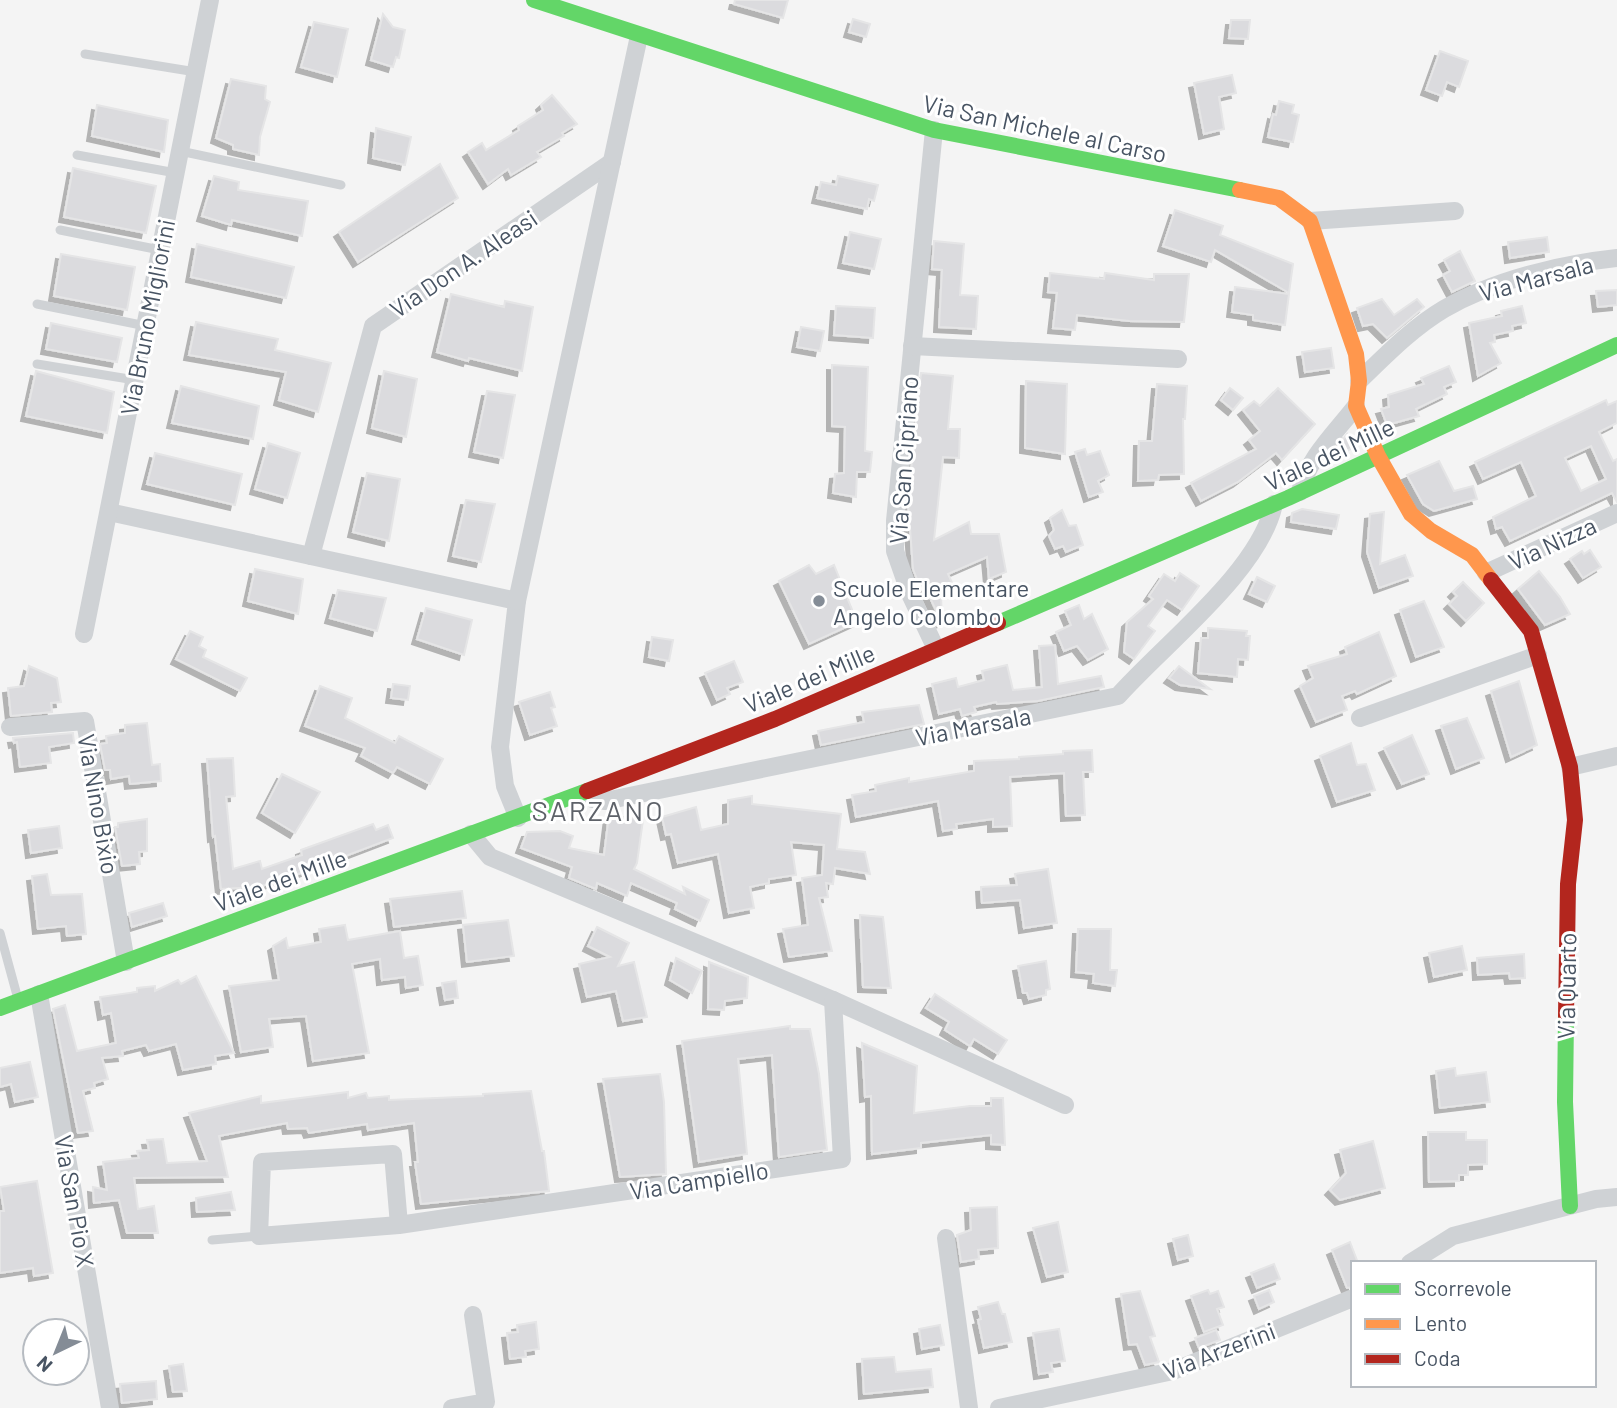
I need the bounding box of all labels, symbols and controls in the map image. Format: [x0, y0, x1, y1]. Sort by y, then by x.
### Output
street label: Via San Michele al Carso [921, 88, 1169, 168]
street label: Via Don A. Aleasi [384, 203, 542, 323]
street label: Via Bruno Migliorini [114, 216, 180, 418]
street label: Via Marsala [1476, 249, 1596, 307]
street label: Via San Cipriano [883, 375, 923, 545]
street label: Viale dei Mille [1260, 411, 1398, 497]
street label: Via Nizza [1504, 510, 1600, 576]
place label: Scuole Elementare Angelo Colombo [833, 573, 1029, 630]
marker: Scuole Elementare Angelo Colombo [811, 593, 827, 609]
street label: Viale dei Mille [739, 637, 879, 719]
street label: Via Marsala [913, 701, 1033, 751]
street label: Via Nino Bixio [72, 731, 126, 877]
district label: SARZANO [531, 793, 665, 827]
street label: Viale dei Mille [209, 843, 351, 917]
street label: Via Quarto [1551, 932, 1581, 1040]
street label: Via San Pio X [49, 1133, 101, 1269]
street label: Via Campiello [628, 1155, 770, 1205]
legend [1351, 1261, 1596, 1387]
text: Scorrevole [1414, 1275, 1512, 1300]
text: Lento [1414, 1310, 1467, 1335]
street label: Via Arzerini [1159, 1315, 1279, 1385]
north arrow [21, 1317, 91, 1387]
text: Coda [1414, 1345, 1460, 1370]
text: N [32, 1352, 57, 1378]

